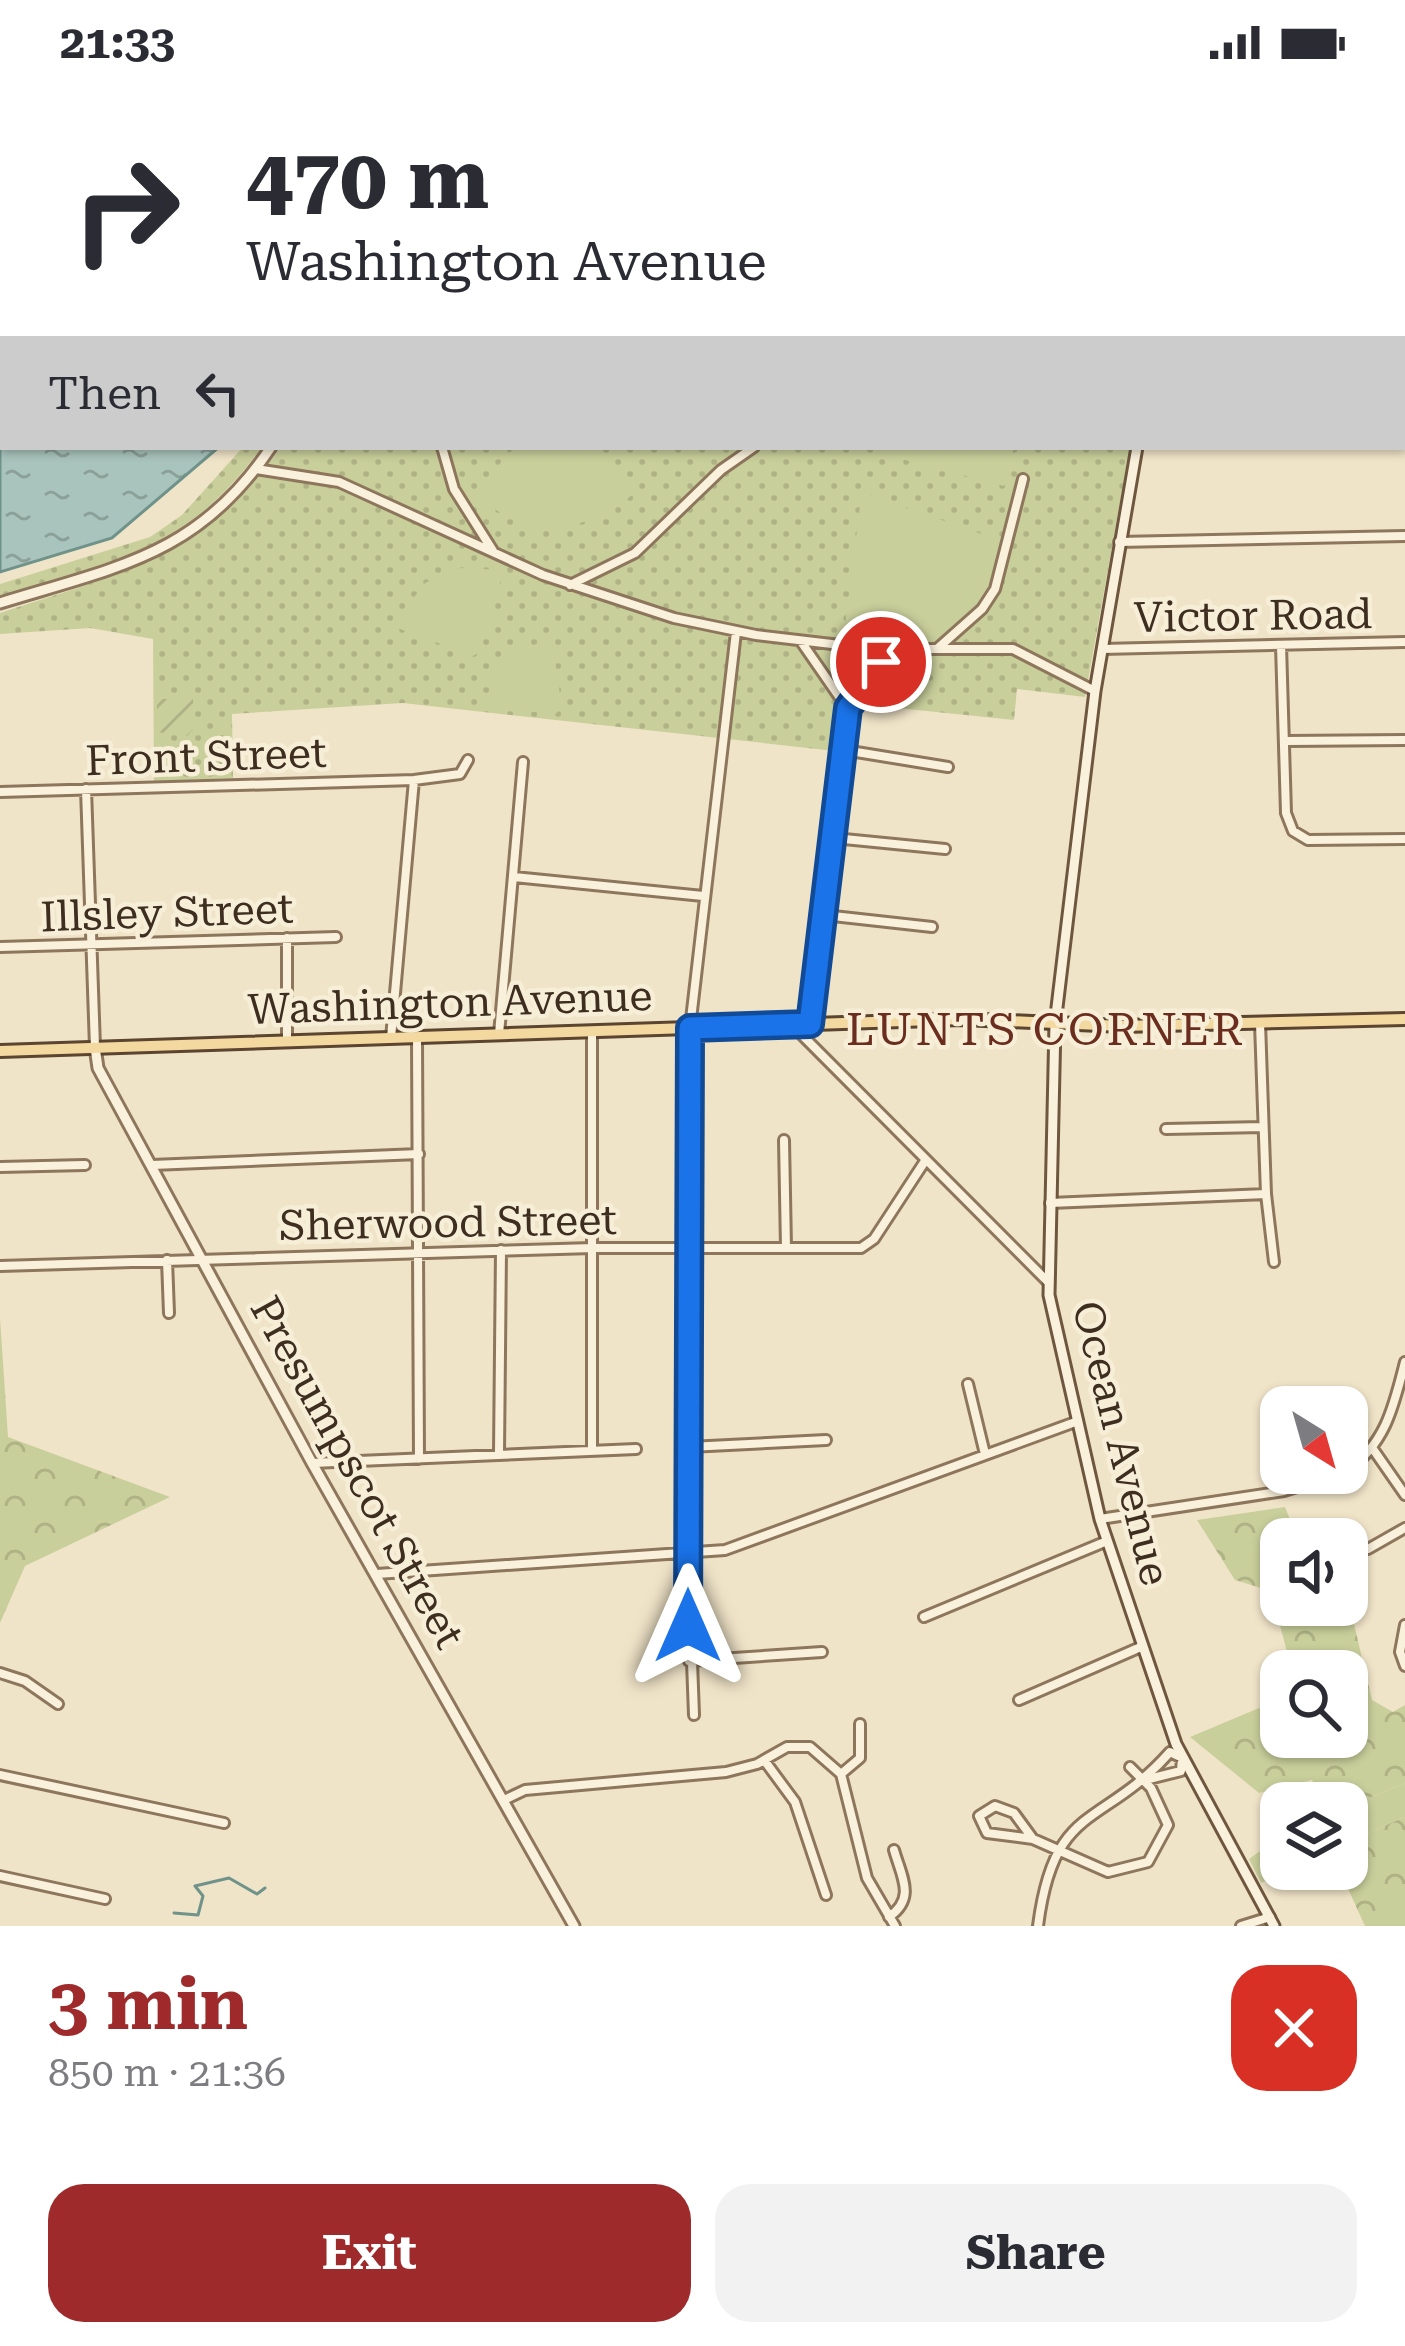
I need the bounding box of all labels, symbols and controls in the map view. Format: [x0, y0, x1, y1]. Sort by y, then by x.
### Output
text: 21:33 [60, 16, 175, 69]
text: 470 m [246, 130, 489, 228]
icon: right [48, 132, 204, 288]
text: Washington Avenue [246, 230, 767, 293]
icon: left [185, 360, 251, 426]
text: Then [48, 367, 161, 420]
street label: Victor Road [1133, 589, 1373, 642]
pin [830, 611, 932, 713]
icon: arrive [848, 629, 914, 695]
street label: Front Street [85, 728, 327, 785]
street label: Illsley Street [40, 884, 294, 941]
street label: Washington Avenue [247, 971, 653, 1034]
district label: LUNTS CORNER [846, 1003, 1246, 1056]
street label: Sherwood Street [279, 1195, 617, 1250]
street label: Presumpscot Street [241, 1288, 475, 1657]
street label: Ocean Avenue [1063, 1296, 1180, 1590]
north arrow [1260, 1386, 1368, 1494]
map controls [1260, 1386, 1368, 1890]
button: sound [1260, 1518, 1368, 1626]
position arrow [625, 1563, 751, 1689]
button: search [1260, 1650, 1368, 1758]
button: layers [1260, 1782, 1368, 1890]
text: 3 min [48, 1962, 248, 2047]
button: close [1231, 1965, 1357, 2091]
text: 850 m · 21:36 [48, 2050, 286, 2096]
button: Exit [48, 2184, 691, 2322]
button: Share [715, 2184, 1357, 2322]

